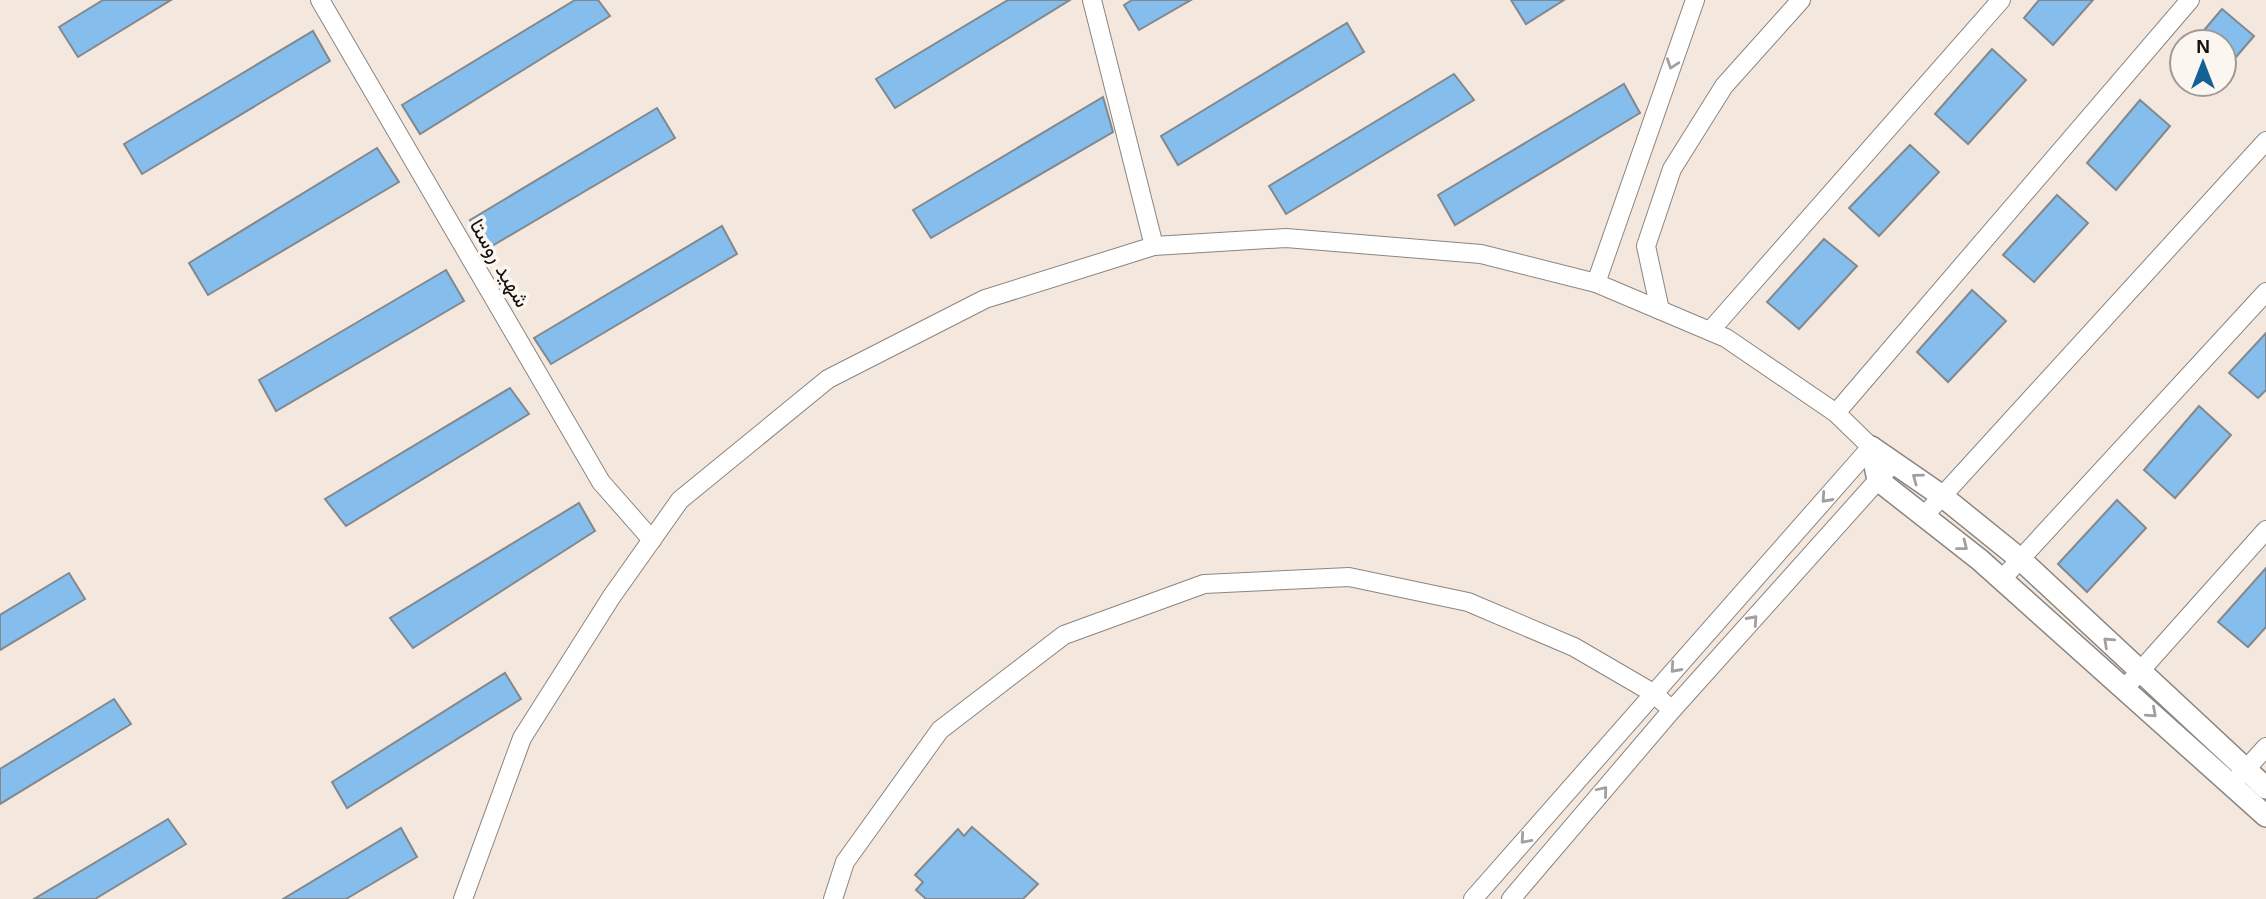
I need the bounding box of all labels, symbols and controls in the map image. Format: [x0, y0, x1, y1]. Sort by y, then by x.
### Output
north arrow [2168, 28, 2238, 98]
text: N [2196, 36, 2210, 57]
one-way arrow [1666, 58, 1680, 70]
street label: شهید روستا [464, 215, 534, 312]
one-way arrow [1912, 473, 1925, 486]
one-way arrow [1822, 490, 1834, 503]
one-way arrow [1955, 538, 1968, 551]
one-way arrow [1744, 615, 1757, 628]
one-way arrow [2103, 637, 2116, 650]
one-way arrow [1671, 660, 1683, 673]
one-way arrow [2144, 705, 2157, 717]
one-way arrow [1595, 786, 1607, 799]
one-way arrow [1521, 831, 1533, 844]

